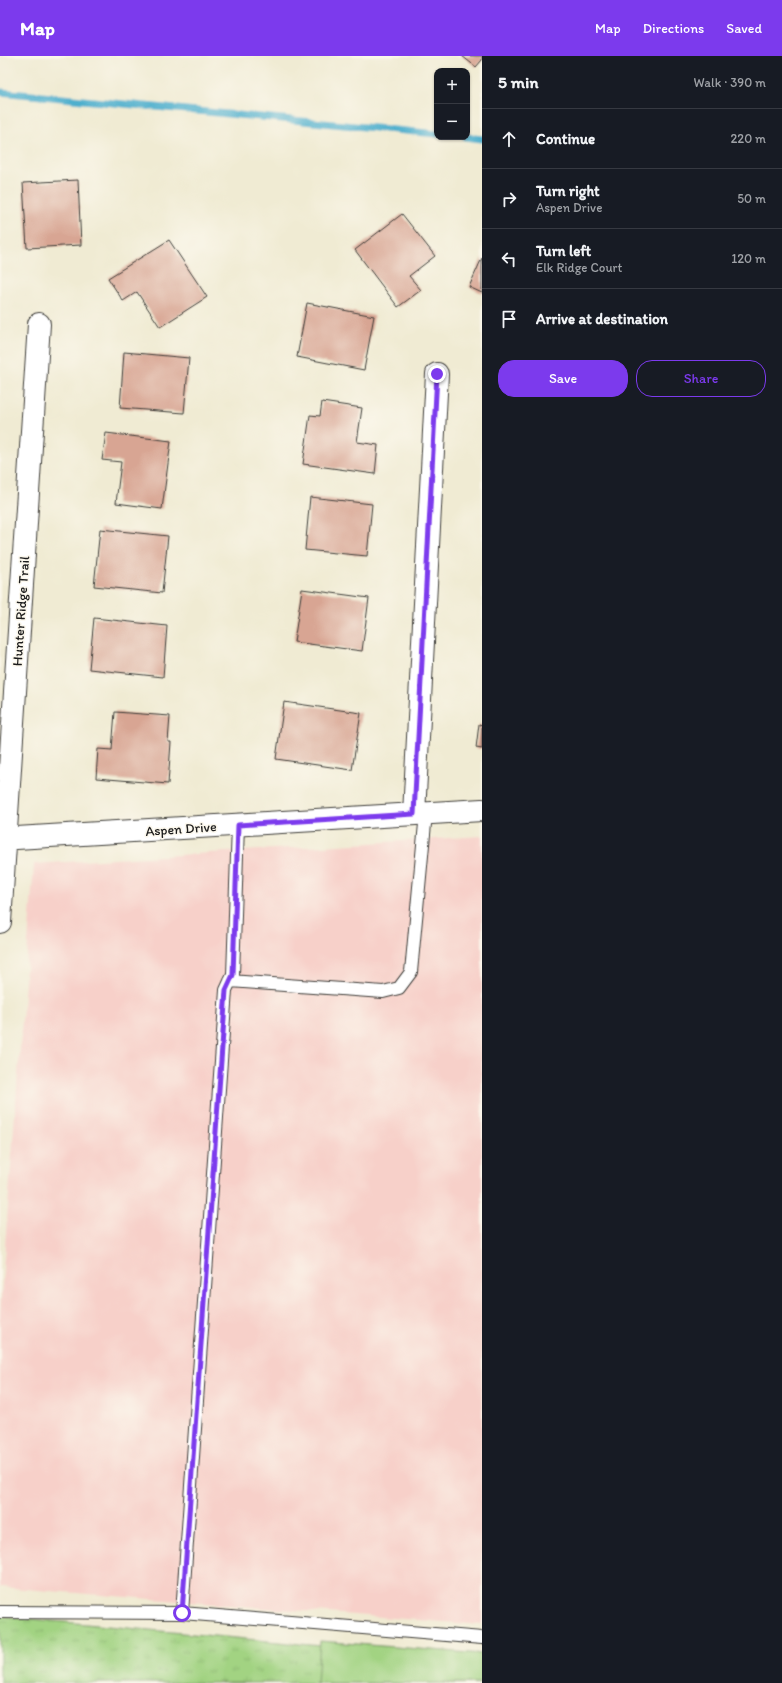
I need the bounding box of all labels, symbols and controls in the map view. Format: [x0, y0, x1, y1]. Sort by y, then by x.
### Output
text: Map [20, 17, 55, 40]
text: Map [595, 20, 621, 37]
text: Directions [643, 20, 704, 37]
text: Saved [726, 20, 762, 37]
map controls [434, 68, 470, 140]
button: + [434, 68, 470, 104]
text: 5 min [498, 72, 538, 92]
text: Walk · 390 m [694, 75, 766, 90]
button: − [434, 104, 470, 140]
icon: ahead [498, 128, 520, 150]
text: Continue [536, 130, 595, 148]
text: 220 m [730, 131, 766, 146]
text: Turn right [536, 182, 600, 200]
icon: right [498, 188, 520, 210]
text: 50 m [737, 191, 766, 206]
text: Aspen Drive [536, 200, 602, 215]
text: Turn left [536, 242, 591, 260]
icon: left [498, 248, 520, 270]
text: 120 m [731, 251, 766, 266]
text: Elk Ridge Court [536, 260, 622, 275]
icon: arrive [498, 308, 520, 330]
text: Arrive at destination [536, 310, 668, 328]
button: Save [498, 360, 628, 397]
button: Share [636, 360, 766, 397]
route end [428, 365, 446, 383]
street label: Hunter Ridge Trail [9, 555, 33, 667]
street label: Aspen Drive [145, 818, 218, 840]
route start [173, 1604, 191, 1622]

